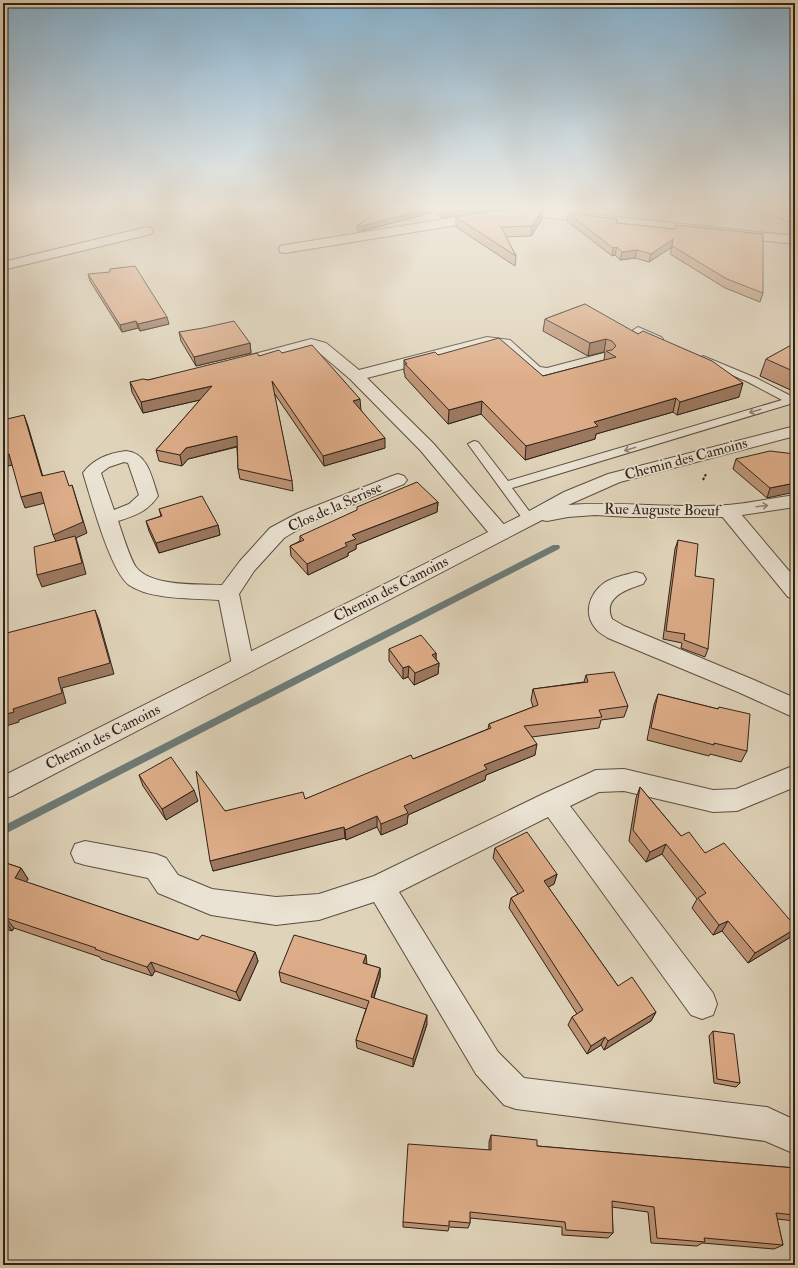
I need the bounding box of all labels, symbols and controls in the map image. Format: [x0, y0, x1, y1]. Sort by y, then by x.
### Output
one-way arrow [748, 408, 761, 415]
street label: Chemin des Camoins [623, 433, 749, 485]
one-way arrow [624, 446, 637, 453]
street label: Clos de la Serisse [285, 478, 385, 536]
street label: Rue Auguste Boeuf [604, 499, 722, 521]
one-way arrow [755, 502, 768, 510]
street label: Chemin des Camoins [330, 552, 452, 626]
street label: Chemin des Camoins [42, 700, 164, 774]

